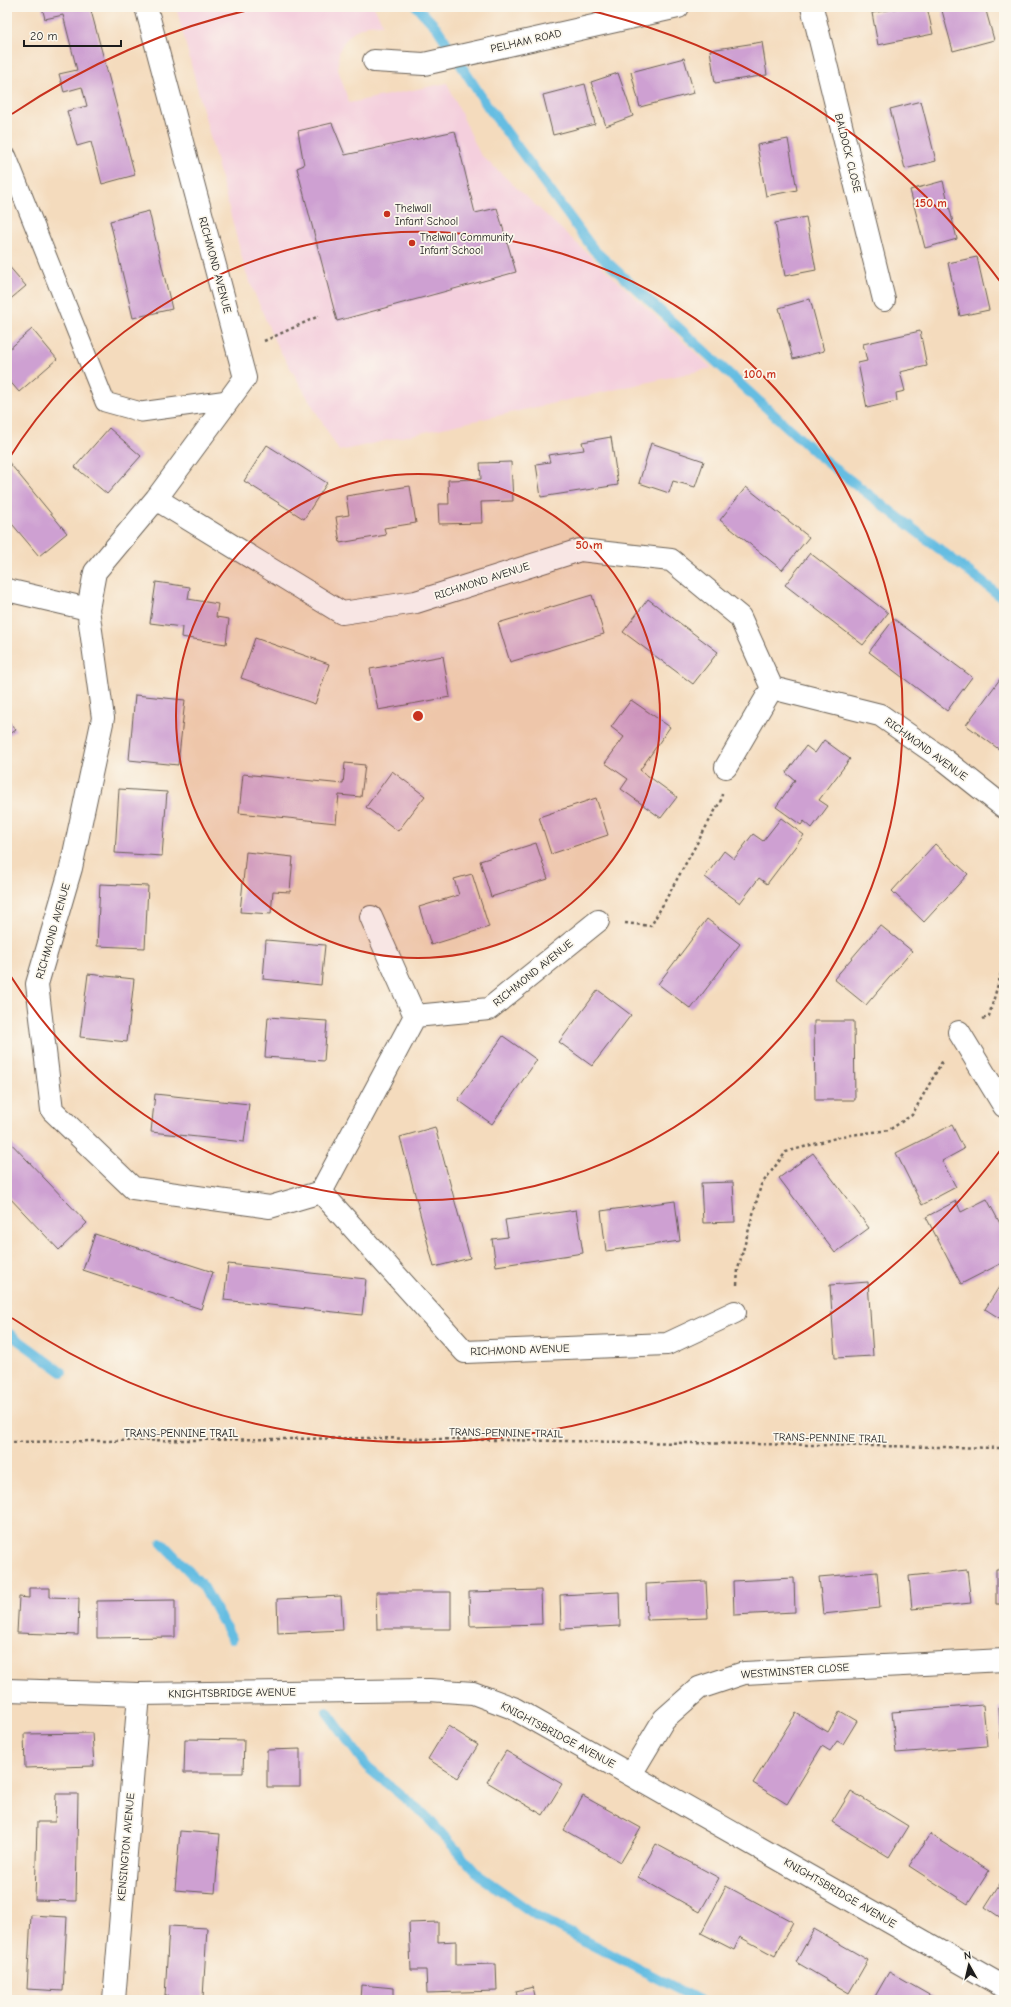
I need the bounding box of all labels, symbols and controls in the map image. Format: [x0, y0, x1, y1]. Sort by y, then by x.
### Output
scale bar [24, 22, 121, 48]
street label: PELHAM ROAD [489, 27, 563, 55]
text: 20 m [30, 29, 58, 43]
street label: BALDOCK CLOSE [832, 112, 864, 194]
text: 150 m [915, 196, 947, 210]
place label: Thelwall Infant School [395, 202, 458, 228]
marker: Thelwall Infant School [382, 209, 392, 219]
street label: RICHMOND AVENUE [196, 215, 234, 315]
place label: Thelwall Community Infant School [420, 231, 513, 257]
marker: Thelwall Community Infant School [407, 238, 417, 248]
text: 100 m [744, 367, 776, 381]
text: 50 m [575, 538, 603, 552]
street label: RICHMOND AVENUE [433, 559, 532, 603]
centre of rings [411, 709, 425, 723]
street label: RICHMOND AVENUE [882, 715, 970, 784]
street label: RICHMOND AVENUE [33, 881, 73, 981]
street label: RICHMOND AVENUE [490, 936, 576, 1009]
street label: RICHMOND AVENUE [470, 1342, 570, 1358]
street label: TRANS-PENNINE TRAIL [449, 1426, 564, 1441]
street label: TRANS-PENNINE TRAIL [124, 1427, 239, 1440]
street label: TRANS-PENNINE TRAIL [773, 1431, 888, 1446]
street label: WESTMINSTER CLOSE [740, 1661, 850, 1681]
street label: KNIGHTSBRIDGE AVENUE [168, 1685, 296, 1701]
street label: KNIGHTSBRIDGE AVENUE [499, 1699, 618, 1771]
street label: KENSINGTON AVENUE [115, 1792, 137, 1902]
street label: KNIGHTSBRIDGE AVENUE [781, 1855, 899, 1931]
north arrow [949, 1945, 989, 1985]
text: N [963, 1949, 972, 1963]

